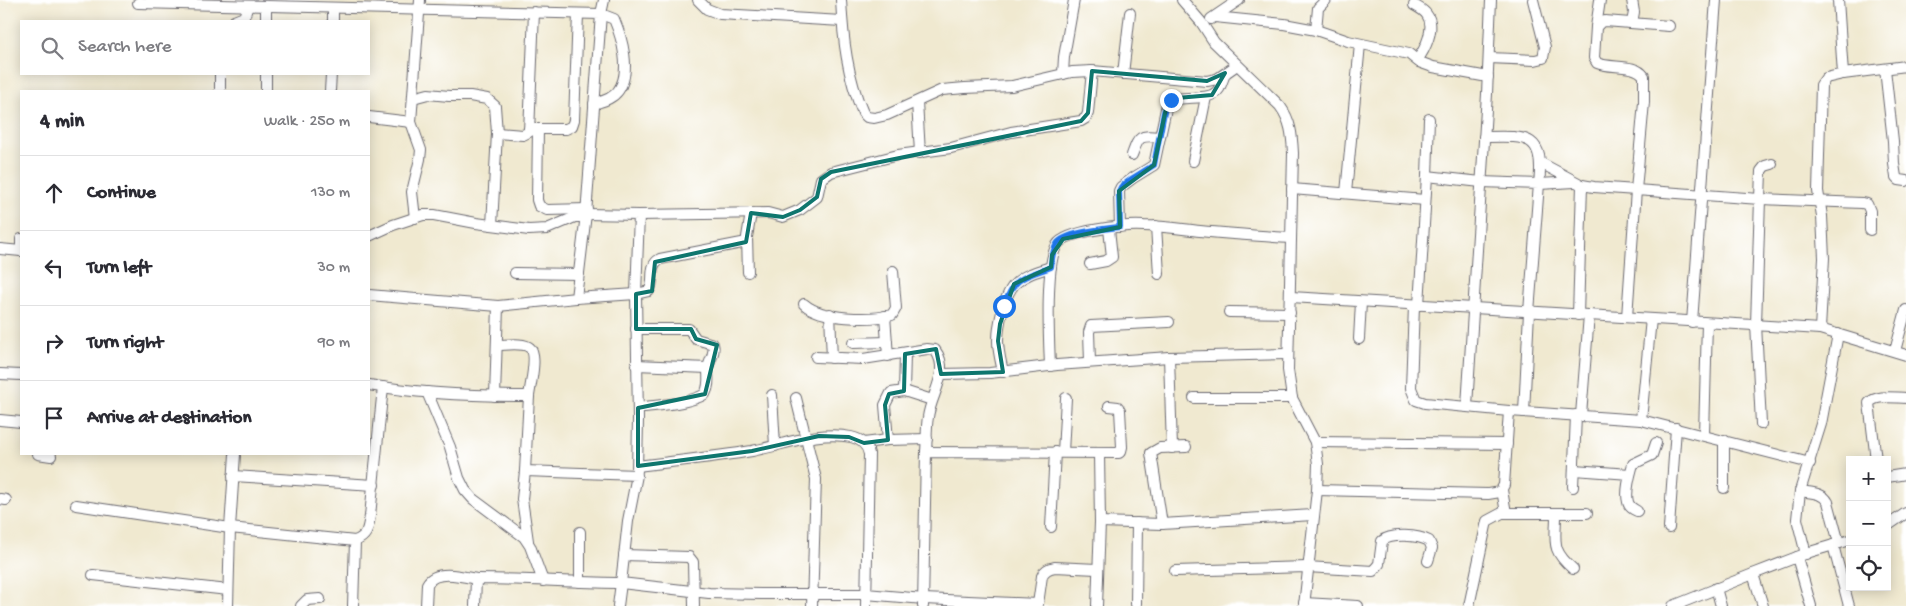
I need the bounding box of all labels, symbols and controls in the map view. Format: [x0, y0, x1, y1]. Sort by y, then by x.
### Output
search box [20, 20, 370, 75]
icon: search [38, 34, 66, 62]
text: Search here [78, 36, 172, 59]
route end [1160, 89, 1183, 112]
text: 4 min [40, 110, 84, 135]
text: Walk · 250 m [264, 113, 350, 132]
icon: ahead [40, 179, 68, 207]
text: Continue [87, 182, 156, 205]
text: 130 m [311, 184, 350, 203]
icon: left [40, 254, 68, 282]
text: Turn left [87, 257, 151, 280]
text: 30 m [317, 259, 350, 278]
route start [993, 295, 1016, 318]
icon: right [40, 329, 68, 357]
text: Turn right [87, 332, 163, 355]
text: 90 m [318, 334, 350, 353]
icon: arrive [40, 404, 68, 432]
text: Arrive at destination [87, 407, 251, 430]
map controls [1846, 456, 1891, 591]
button: + [1846, 456, 1891, 501]
button: − [1846, 501, 1891, 546]
button: locate [1846, 546, 1891, 591]

